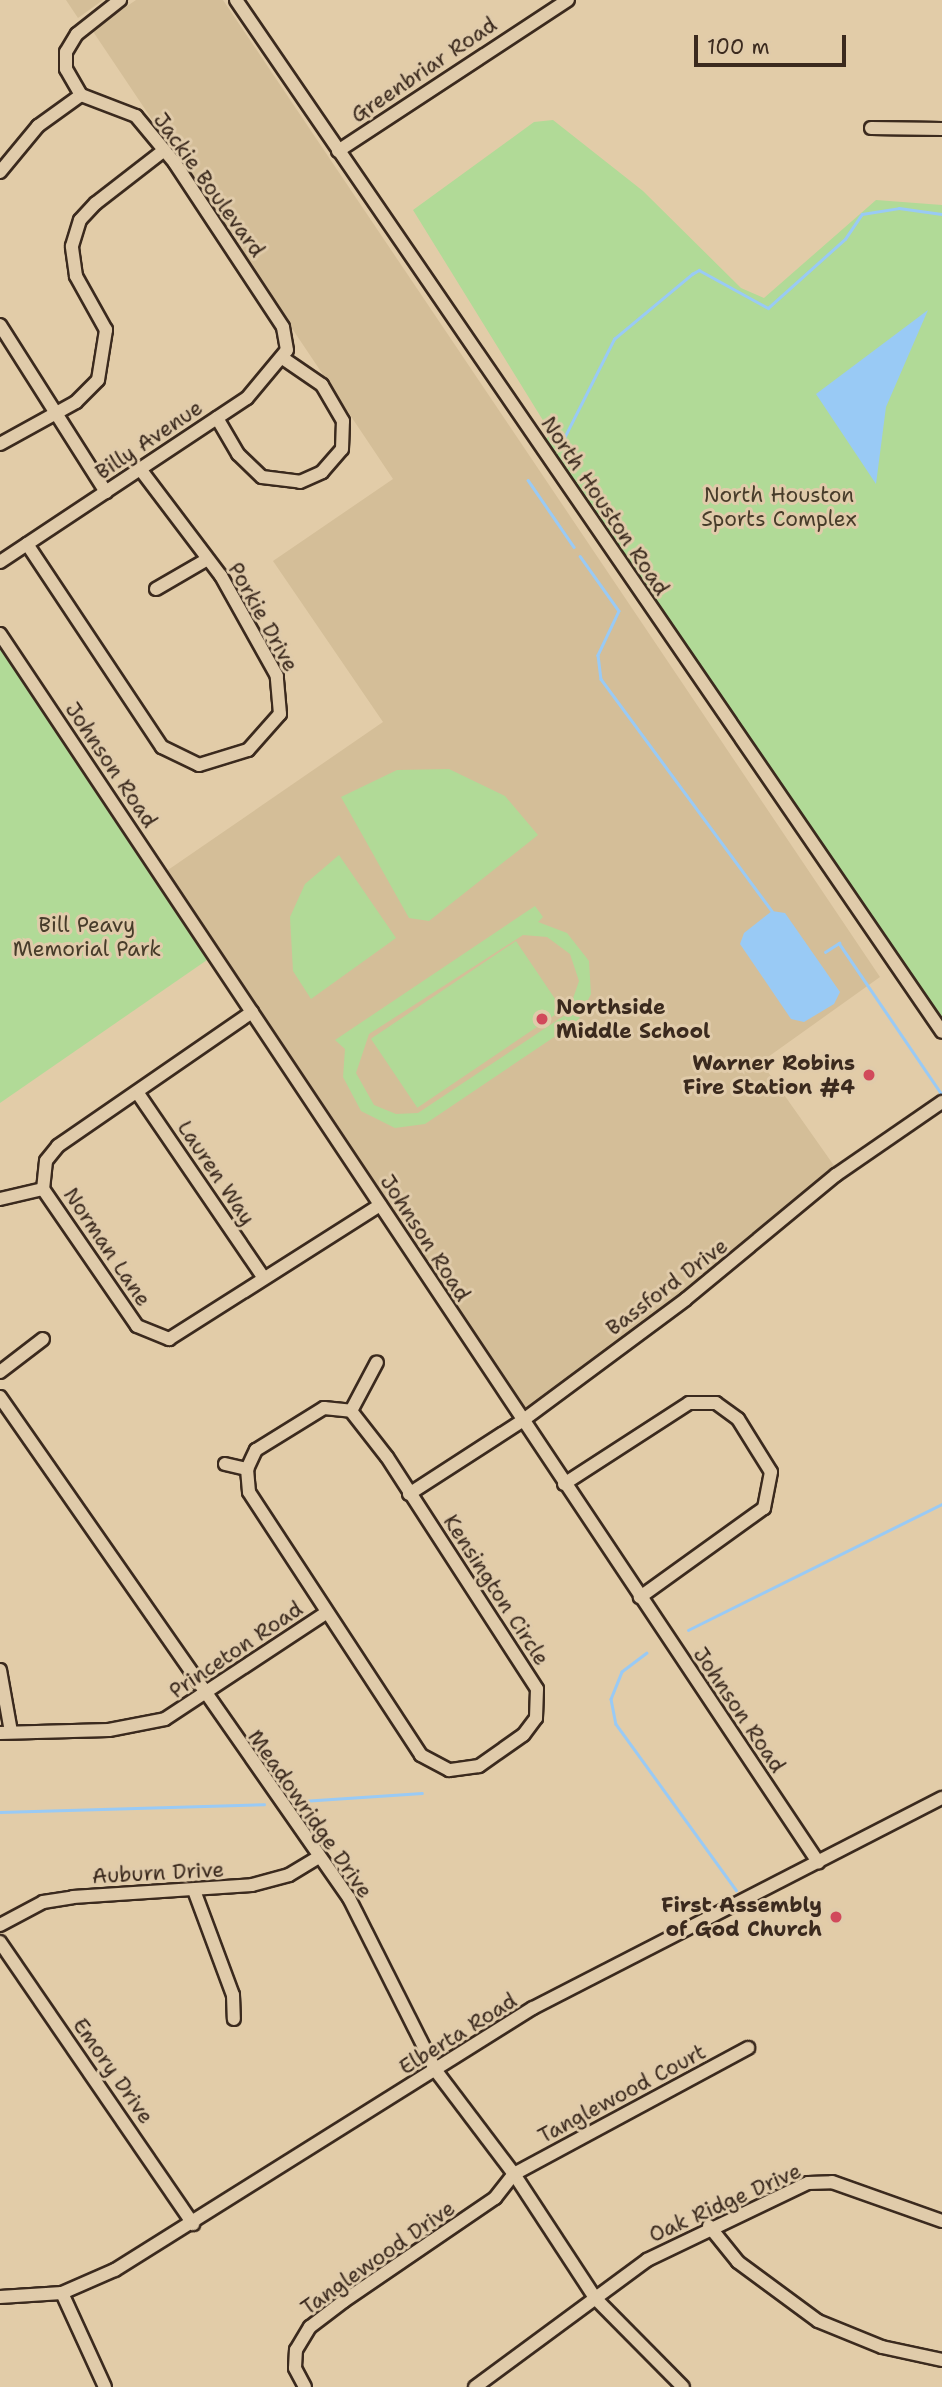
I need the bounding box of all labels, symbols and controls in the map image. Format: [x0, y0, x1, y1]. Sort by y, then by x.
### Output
street label: Greenbriar Road [346, 12, 502, 128]
scale bar [697, 21, 849, 65]
text: 100 m [707, 33, 770, 61]
street label: Jackie Boulevard [148, 108, 270, 262]
street label: Billy Avenue [91, 395, 207, 485]
street label: North Houston Road [536, 412, 674, 600]
park label: North Houston Sports Complex [701, 482, 857, 532]
street label: Porkie Drive [223, 558, 303, 676]
street label: Johnson Road [60, 697, 162, 833]
park label: Bill Peavy Memorial Park [13, 912, 161, 962]
place label: Northside Middle School [556, 994, 710, 1044]
marker: Northside Middle School [534, 1011, 550, 1027]
place label: Warner Robins Fire Station #4 [683, 1050, 855, 1100]
marker: Warner Robins Fire Station #4 [861, 1067, 877, 1083]
street label: Lauren Way [172, 1116, 260, 1230]
street label: Johnson Road [375, 1170, 475, 1306]
street label: Norman Lane [58, 1183, 156, 1311]
street label: Bassford Drive [601, 1233, 733, 1341]
street label: Kensington Circle [438, 1510, 554, 1670]
street label: Princeton Road [165, 1596, 307, 1704]
street label: Johnson Road [688, 1642, 790, 1778]
street label: Meadowridge Drive [242, 1725, 378, 1903]
street label: Auburn Drive [91, 1857, 225, 1889]
place label: First Assembly of God Church [661, 1892, 822, 1942]
marker: First Assembly of God Church [828, 1909, 844, 1925]
street label: Elberta Road [395, 1988, 521, 2080]
street label: Emory Drive [67, 2013, 159, 2129]
street label: Tanglewood Court [534, 2039, 710, 2149]
street label: Oak Ridge Drive [645, 2158, 805, 2248]
street label: Tanglewood Drive [296, 2195, 460, 2321]

